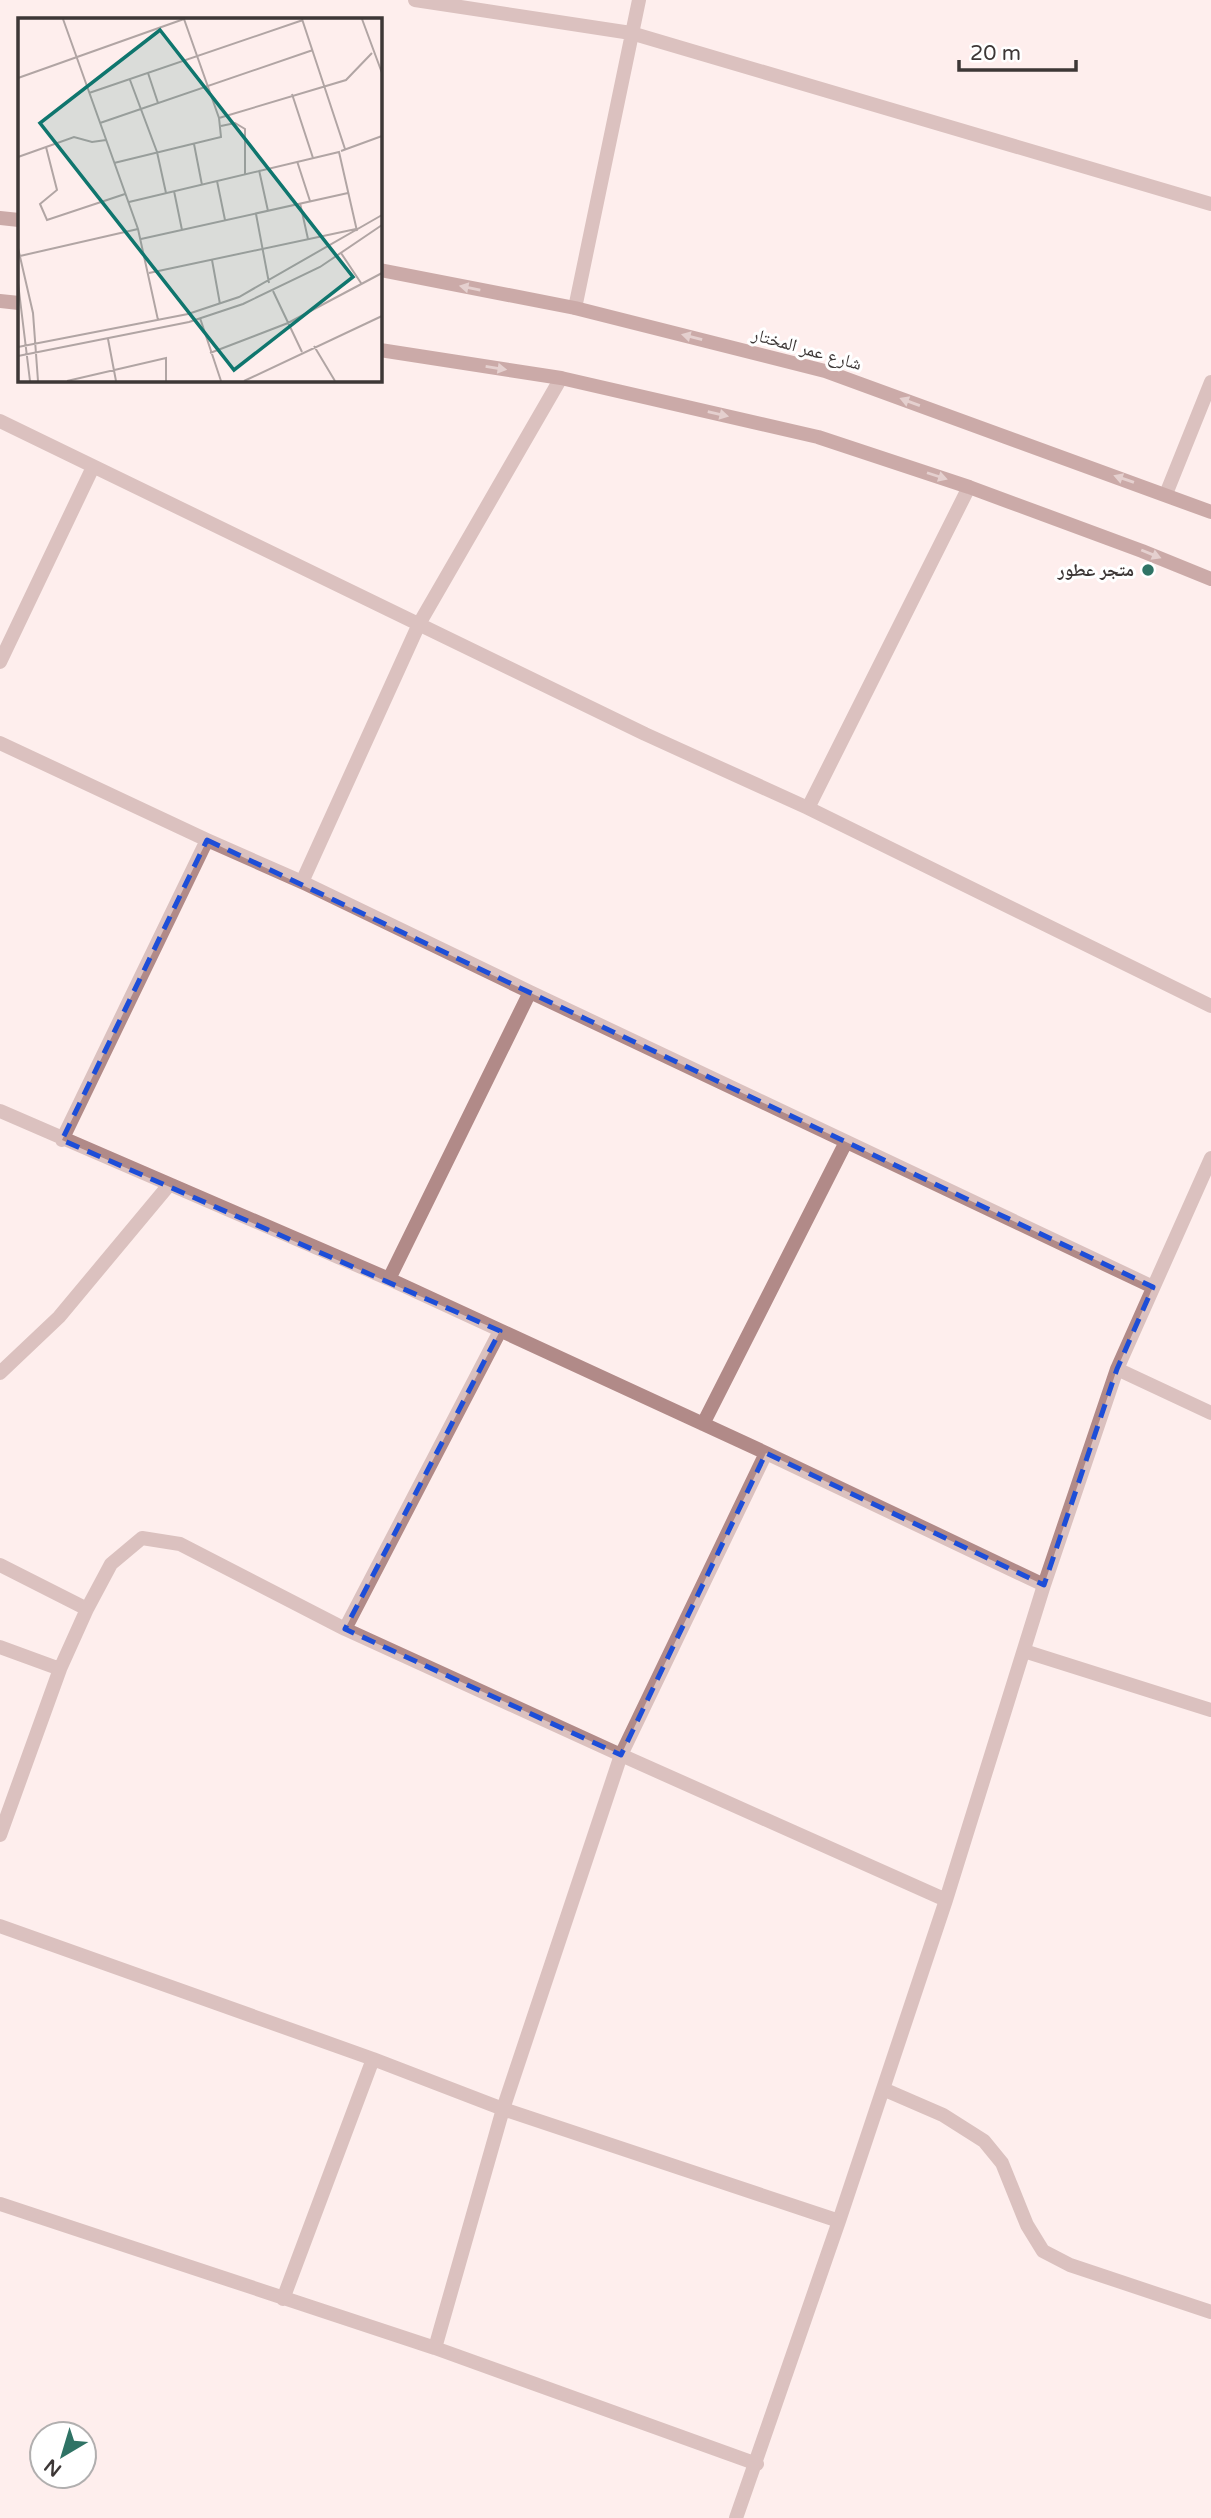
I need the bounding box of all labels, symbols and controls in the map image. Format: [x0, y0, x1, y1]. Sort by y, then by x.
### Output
inset map [18, 18, 382, 382]
scale bar [959, 28, 1076, 72]
text: 20 m [970, 41, 1021, 66]
one-way arrow [459, 282, 481, 293]
street label: شارع عمر المختار [749, 323, 864, 375]
one-way arrow [681, 331, 703, 342]
one-way arrow [485, 363, 507, 374]
one-way arrow [900, 396, 921, 407]
one-way arrow [707, 409, 729, 420]
one-way arrow [926, 472, 947, 482]
one-way arrow [1114, 473, 1135, 484]
one-way arrow [1140, 549, 1161, 560]
place label: متجر عطور [1057, 559, 1134, 581]
marker: متجر عطور [1140, 562, 1156, 578]
north arrow [28, 2420, 98, 2490]
text: N [40, 2454, 66, 2481]

